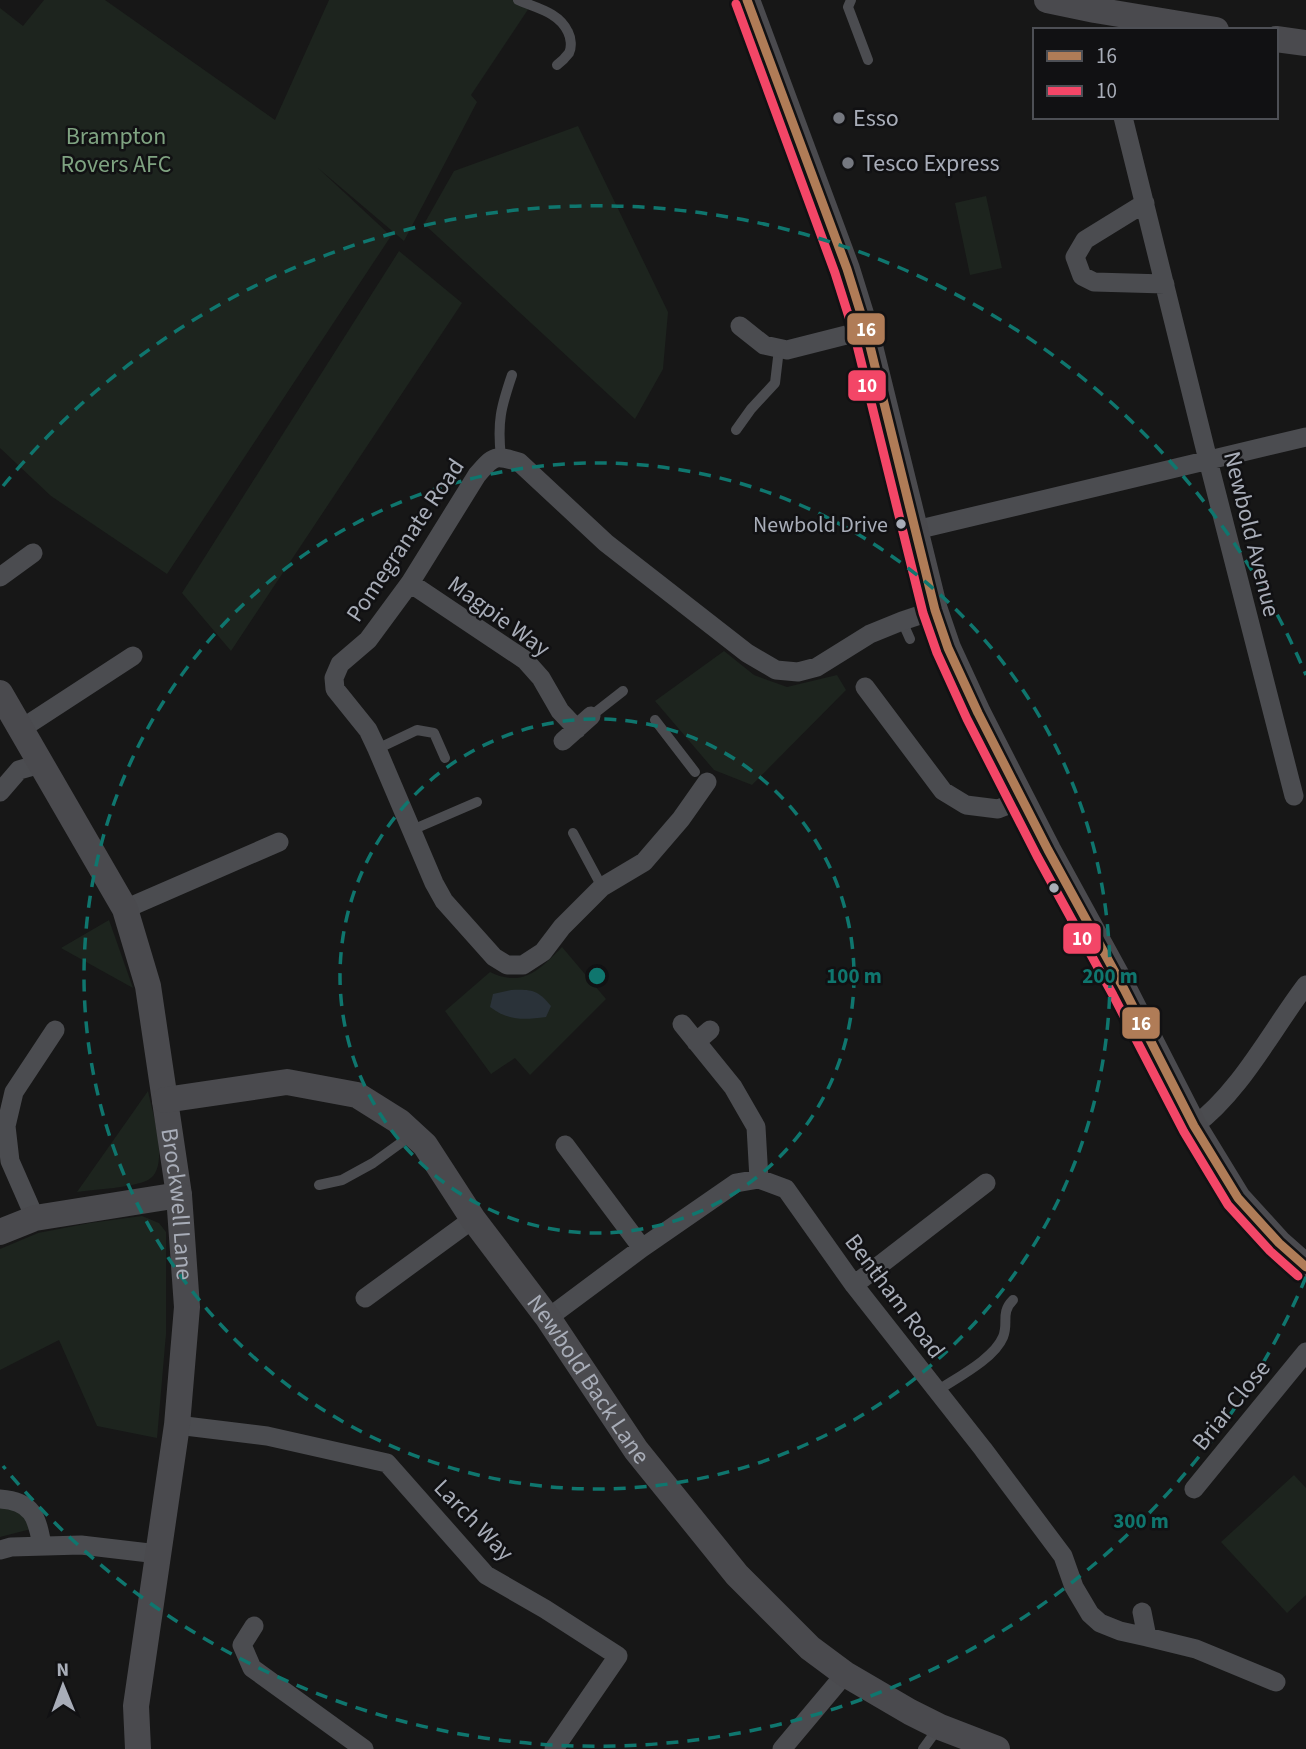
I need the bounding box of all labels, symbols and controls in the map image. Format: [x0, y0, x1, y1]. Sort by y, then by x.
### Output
legend [1033, 28, 1278, 119]
text: 16 [1096, 41, 1117, 71]
text: 10 [1096, 76, 1117, 106]
place label: Esso [853, 101, 899, 136]
marker: Esso [831, 110, 847, 126]
park label: Brampton Rovers AFC [61, 119, 171, 182]
place label: Tesco Express [862, 146, 1000, 181]
marker: Tesco Express [840, 155, 856, 171]
line badge: 16 [846, 312, 886, 346]
text: 16 [856, 317, 876, 344]
line badge: 10 [847, 369, 887, 402]
text: 10 [857, 373, 877, 400]
street label: Newbold Avenue [1214, 448, 1289, 620]
street label: Pomegranate Road [338, 452, 473, 629]
place label: Newbold Drive [753, 509, 888, 541]
marker: Newbold Drive [894, 517, 908, 531]
street label: Magpie Way [440, 567, 557, 666]
unlabelled marker [1047, 881, 1061, 895]
line badge: 10 [1062, 922, 1102, 955]
text: 10 [1072, 926, 1092, 953]
text: 100 m [826, 961, 882, 991]
text: 200 m [1082, 961, 1138, 991]
centre of rings [585, 964, 609, 988]
line badge: 16 [1121, 1006, 1161, 1040]
text: 16 [1131, 1011, 1151, 1038]
street label: Brockwell Lane [151, 1126, 202, 1281]
street label: Bentham Road [836, 1226, 953, 1366]
street label: Newbold Back Lane [518, 1287, 658, 1472]
street label: Briar Close [1184, 1352, 1279, 1458]
street label: Larch Way [425, 1471, 522, 1569]
text: 300 m [1113, 1506, 1169, 1536]
north arrow [28, 1651, 98, 1721]
text: N [56, 1657, 69, 1684]

